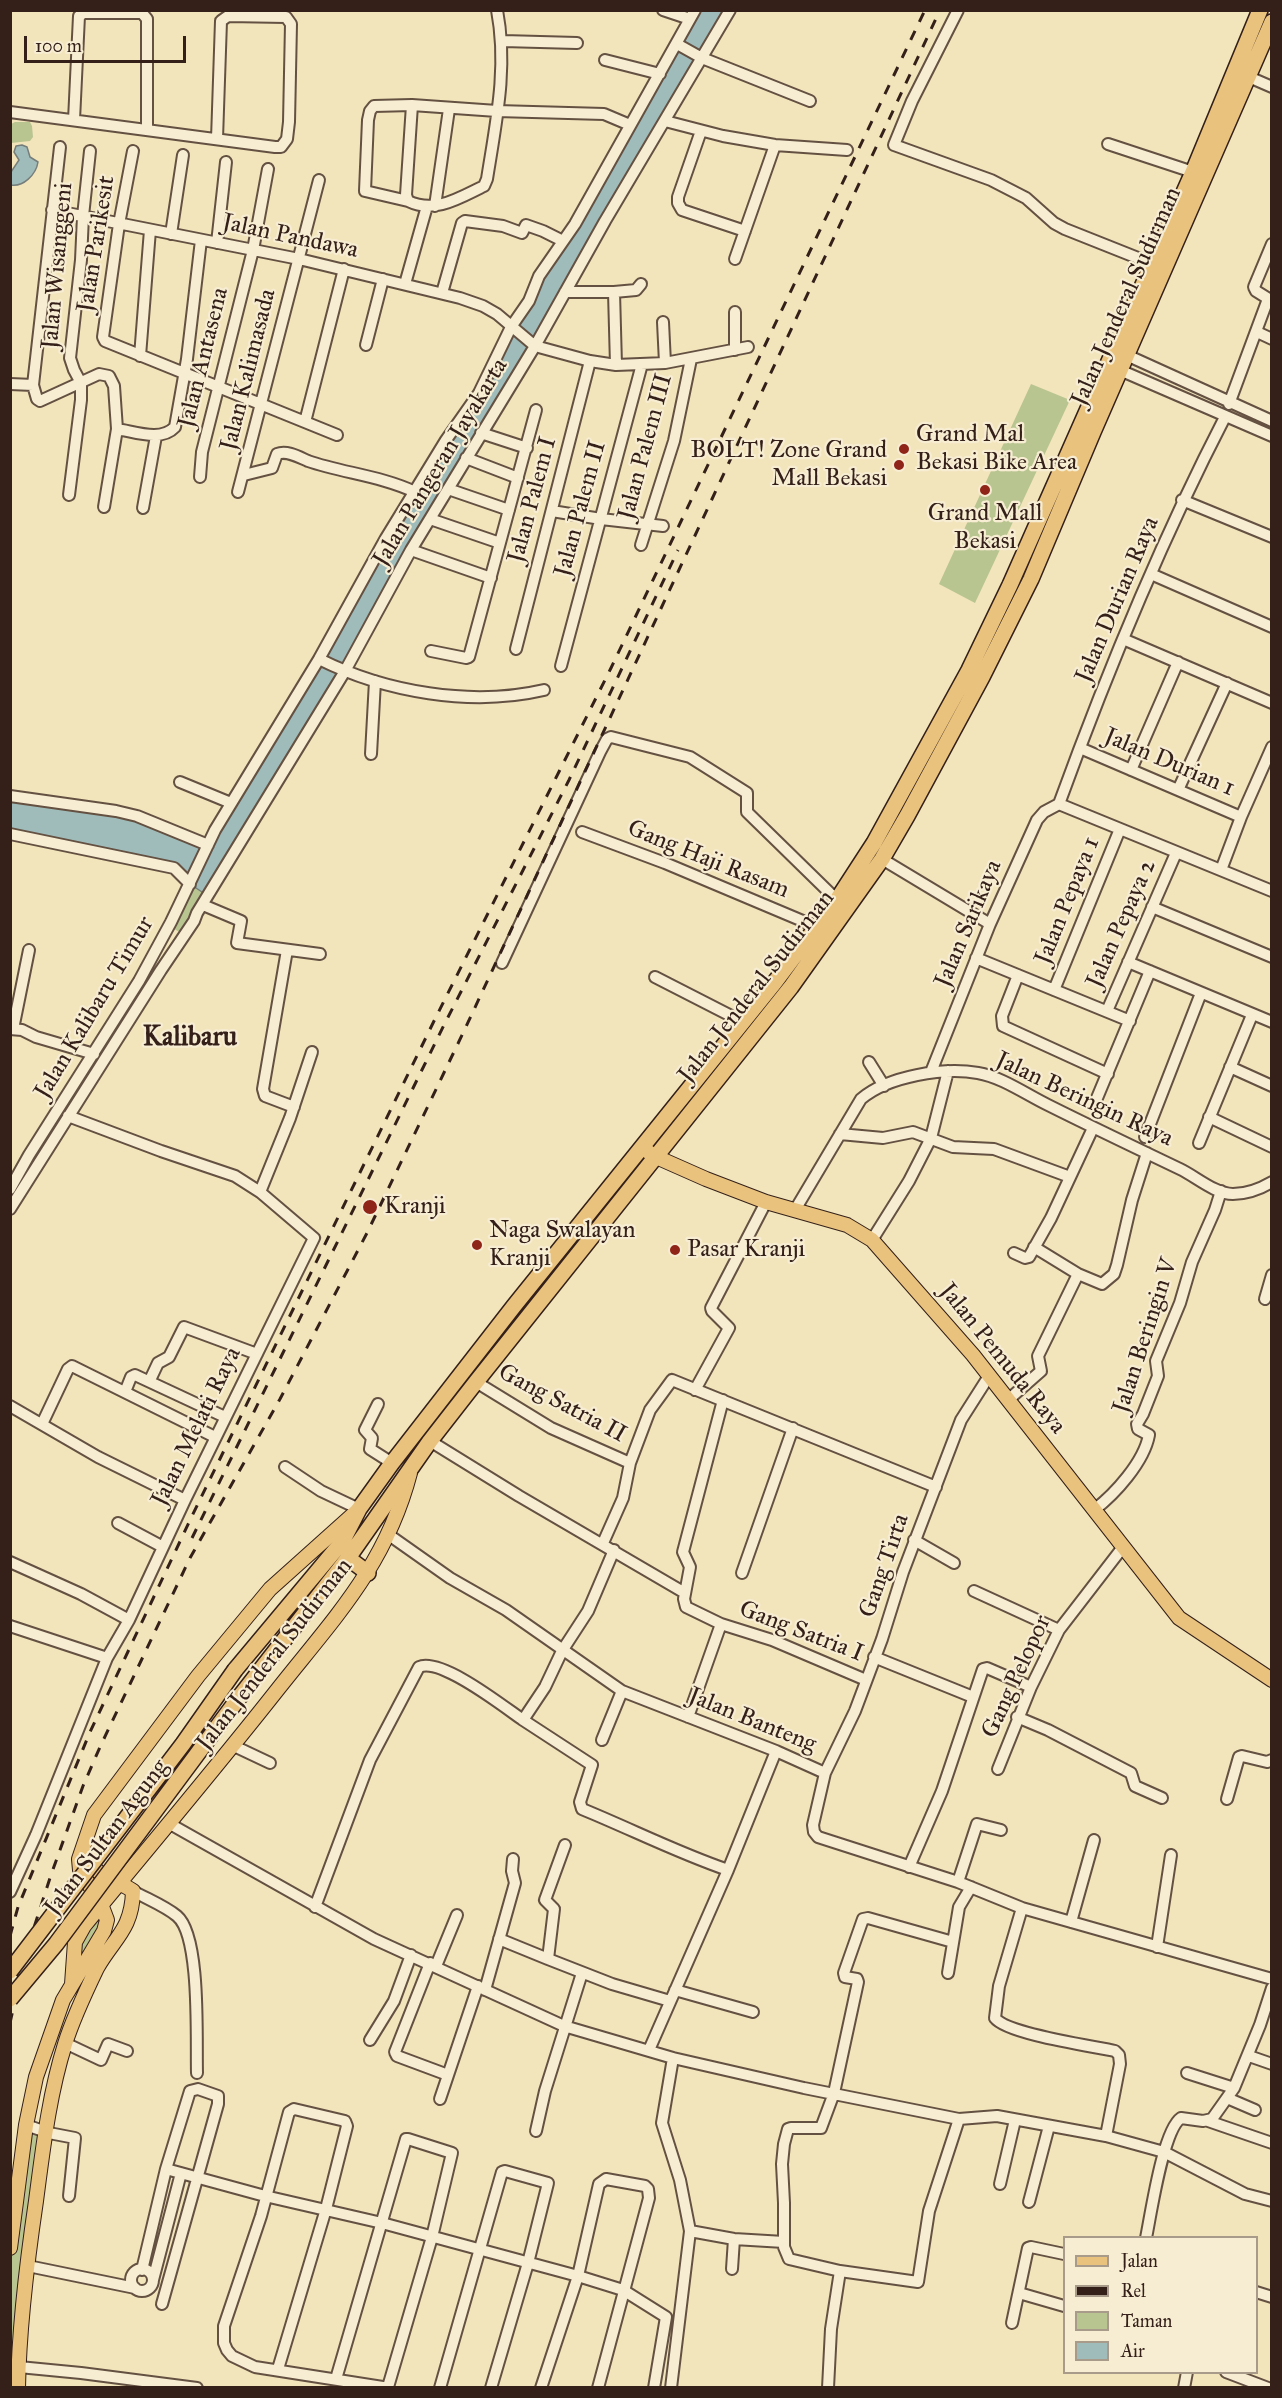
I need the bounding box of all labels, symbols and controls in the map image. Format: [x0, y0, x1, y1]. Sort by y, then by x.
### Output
scale bar [27, 24, 189, 62]
text: 100 m [35, 35, 82, 57]
street label: Jalan Parikesit [72, 174, 122, 314]
street label: Jalan Wisanggeni [36, 181, 80, 351]
street label: Jalan Jenderal Sudirman [1066, 183, 1188, 411]
street label: Jalan Pandawa [219, 209, 361, 265]
street label: Jalan Antasena [173, 285, 235, 431]
street label: Jalan Kalimasada [215, 286, 283, 454]
street label: Jalan Pangeran Jayakarta [367, 354, 515, 572]
street label: Jalan Palem III [613, 371, 679, 523]
place label: Grand Mal Bekasi Bike Area [916, 421, 1077, 477]
street label: Jalan Palem I [502, 434, 564, 566]
place label: BOLT! Zone Grand Mall Bekasi [691, 437, 887, 493]
street label: Jalan Palem II [549, 438, 613, 580]
marker: Grand Mal Bekasi Bike Area [897, 442, 911, 456]
marker: BOLT! Zone Grand Mall Bekasi [892, 458, 906, 472]
marker: Grand Mall Bekasi [978, 483, 992, 497]
place label: Grand Mall Bekasi [928, 500, 1042, 556]
street label: Jalan Durian Raya [1070, 513, 1166, 687]
street label: Jalan Durian 1 [1099, 723, 1239, 803]
street label: Gang Haji Rasam [623, 815, 793, 905]
street label: Jalan Pepaya 1 [1029, 833, 1107, 969]
street label: Jalan Pepaya 2 [1081, 855, 1163, 993]
street label: Jalan Sarikaya [929, 856, 1009, 992]
street label: Jalan Jenderal Sudirman [673, 885, 841, 1089]
street label: Jalan Kalibaru Timur [29, 911, 161, 1105]
district label: Kalibaru [143, 1022, 237, 1054]
street label: Jalan Beringin Raya [991, 1046, 1177, 1154]
place label: Kranji [384, 1193, 446, 1221]
marker: Kranji [361, 1198, 379, 1216]
place label: Naga Swalayan Kranji [489, 1217, 635, 1273]
place label: Pasar Kranji [687, 1236, 805, 1264]
marker: Naga Swalayan Kranji [470, 1238, 484, 1252]
marker: Pasar Kranji [668, 1243, 682, 1257]
street label: Jalan Beringin V [1107, 1255, 1185, 1417]
street label: Jalan Pemuda Raya [932, 1278, 1072, 1440]
street label: Jalan Melati Raya [146, 1343, 248, 1511]
street label: Gang Satria II [493, 1358, 631, 1450]
street label: Gang Tirta [854, 1510, 916, 1622]
street label: Jalan Jenderal Sudirman [191, 1553, 359, 1757]
street label: Gang Satria I [735, 1595, 867, 1669]
street label: Gang Pelopor [976, 1611, 1058, 1743]
street label: Jalan Banteng [684, 1682, 820, 1760]
street label: Jalan Sultan Agung [39, 1754, 175, 1922]
legend [1063, 2236, 1258, 2374]
text: Jalan [1121, 2250, 1158, 2272]
text: Rel [1121, 2280, 1146, 2302]
text: Taman [1121, 2310, 1172, 2332]
text: Air [1121, 2340, 1145, 2362]

